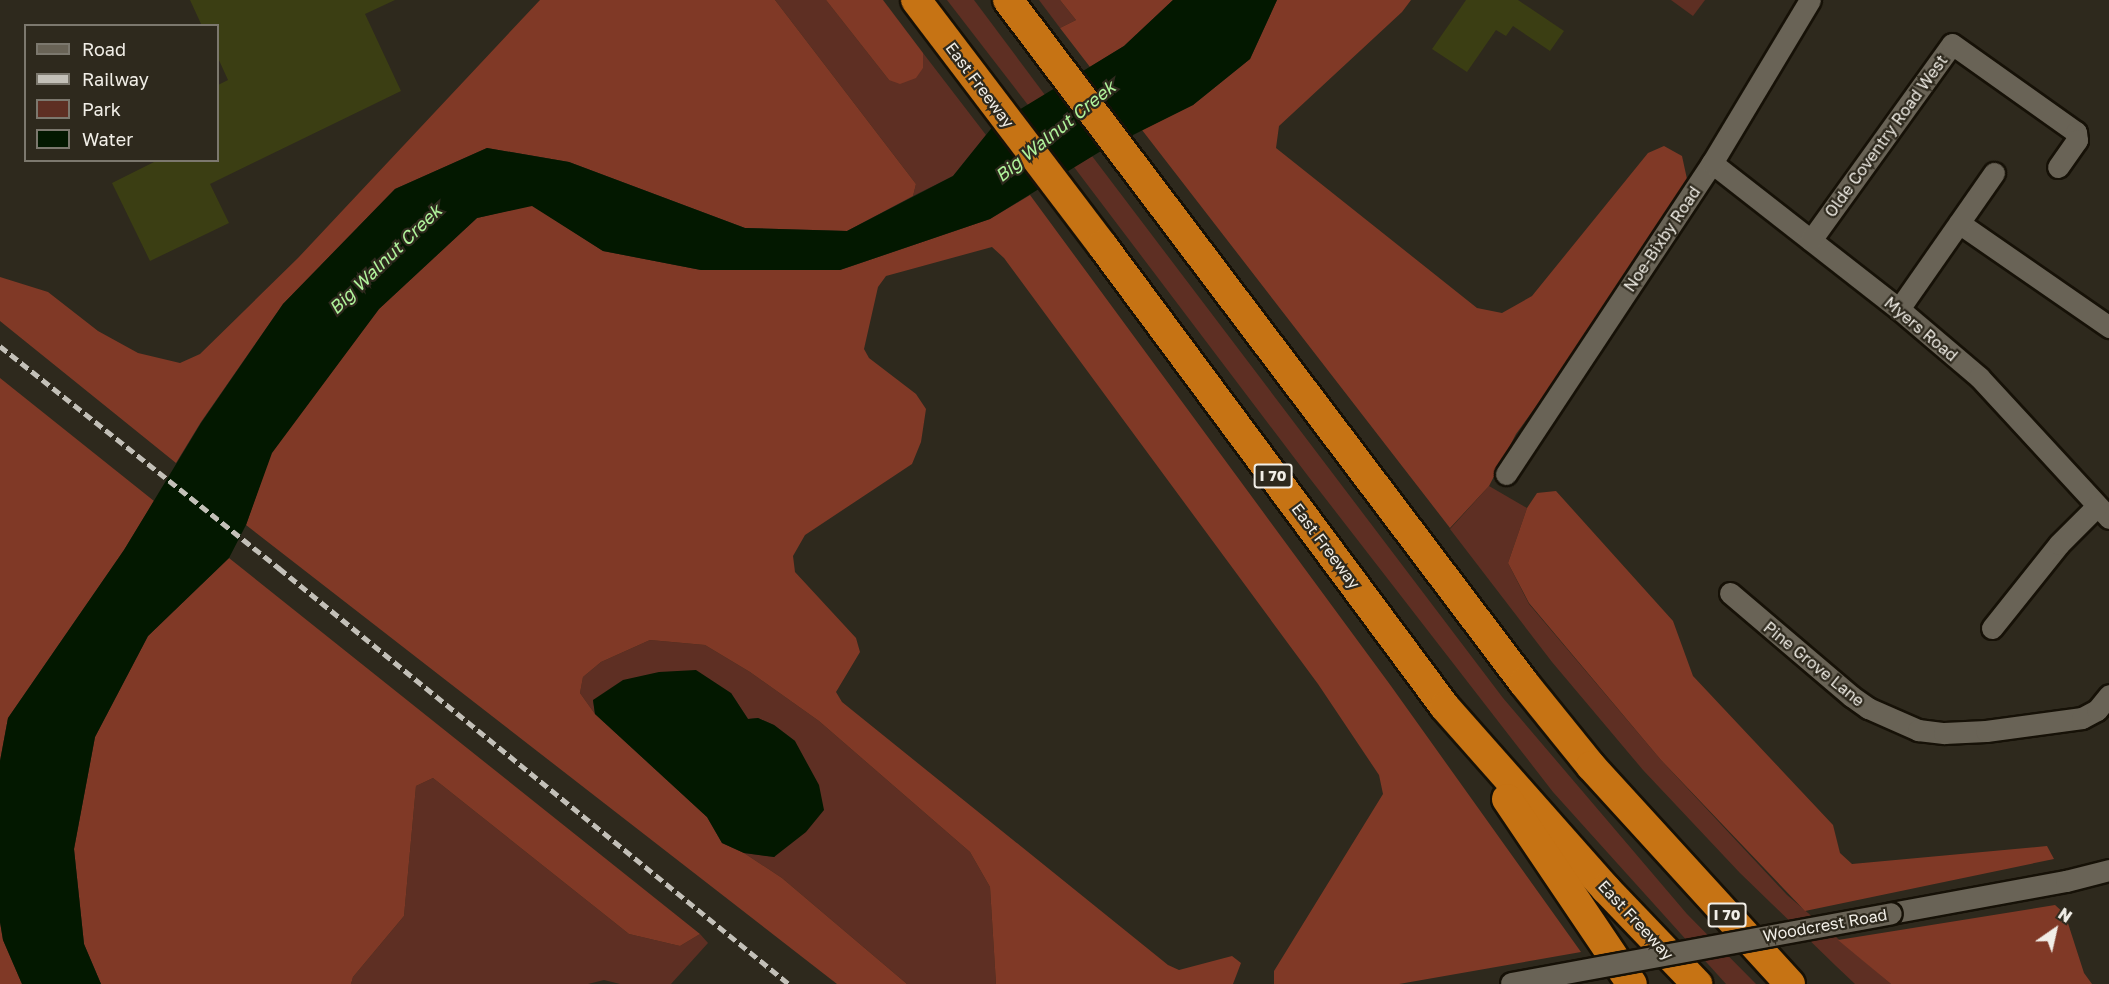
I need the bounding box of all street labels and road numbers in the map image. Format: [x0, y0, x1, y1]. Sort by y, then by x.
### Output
street label: East Freeway [942, 39, 1018, 131]
street label: Olde Coventry Road West [1821, 51, 1951, 221]
street label: Noe-Bixby Road [1620, 183, 1704, 295]
street label: Myers Road [1881, 293, 1961, 365]
road number: I 70 [1254, 464, 1292, 488]
street label: East Freeway [1288, 500, 1364, 592]
street label: Pine Grove Lane [1760, 618, 1868, 710]
street label: East Freeway [1594, 876, 1678, 964]
road number: I 70 [1708, 903, 1746, 927]
street label: Woodcrest Road [1761, 905, 1889, 945]

